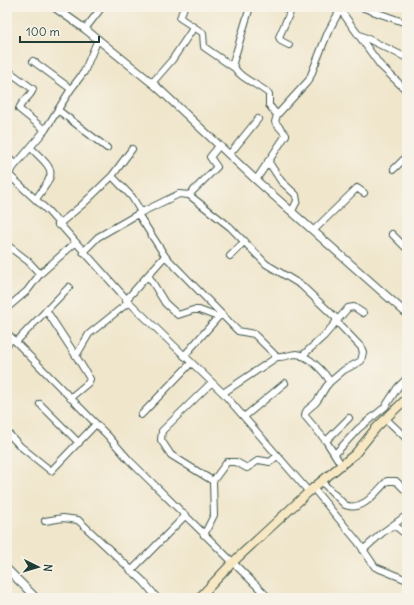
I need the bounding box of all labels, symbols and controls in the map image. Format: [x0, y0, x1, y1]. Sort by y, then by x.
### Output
scale bar [20, 18, 99, 44]
text: 100 m [26, 24, 60, 39]
north arrow [18, 547, 58, 587]
text: N [41, 563, 55, 572]

